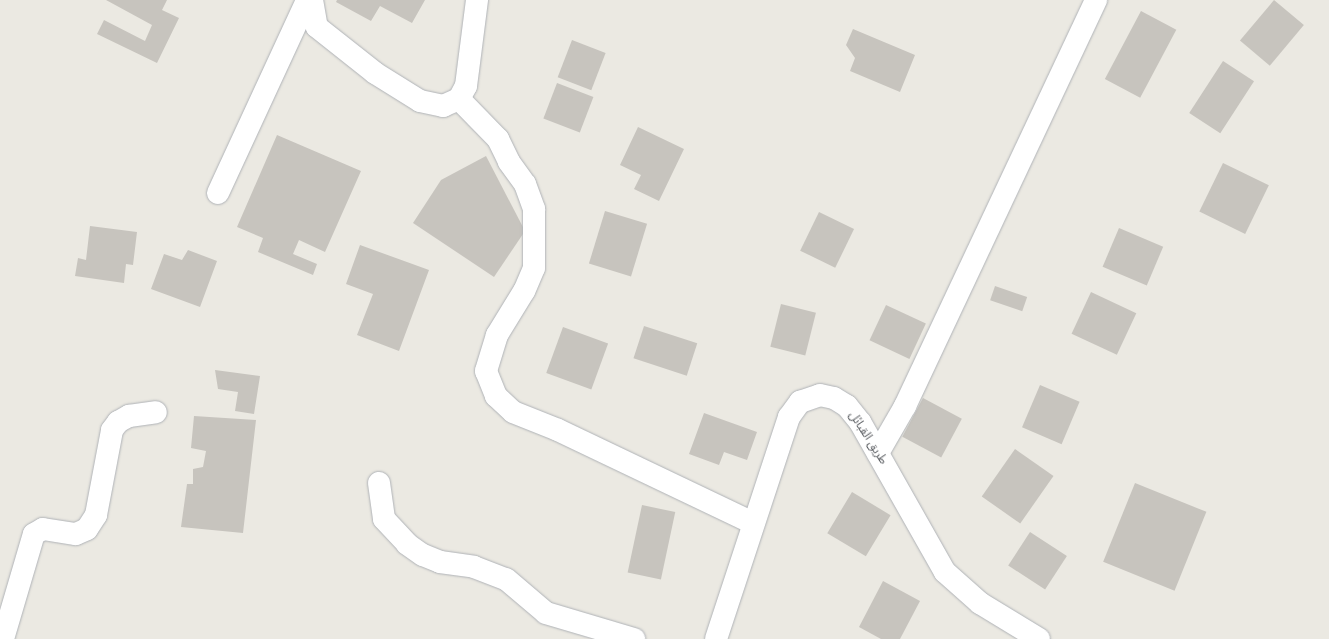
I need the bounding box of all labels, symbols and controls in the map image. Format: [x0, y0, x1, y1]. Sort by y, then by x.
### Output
street label: طريق القبائل [846, 409, 890, 467]

